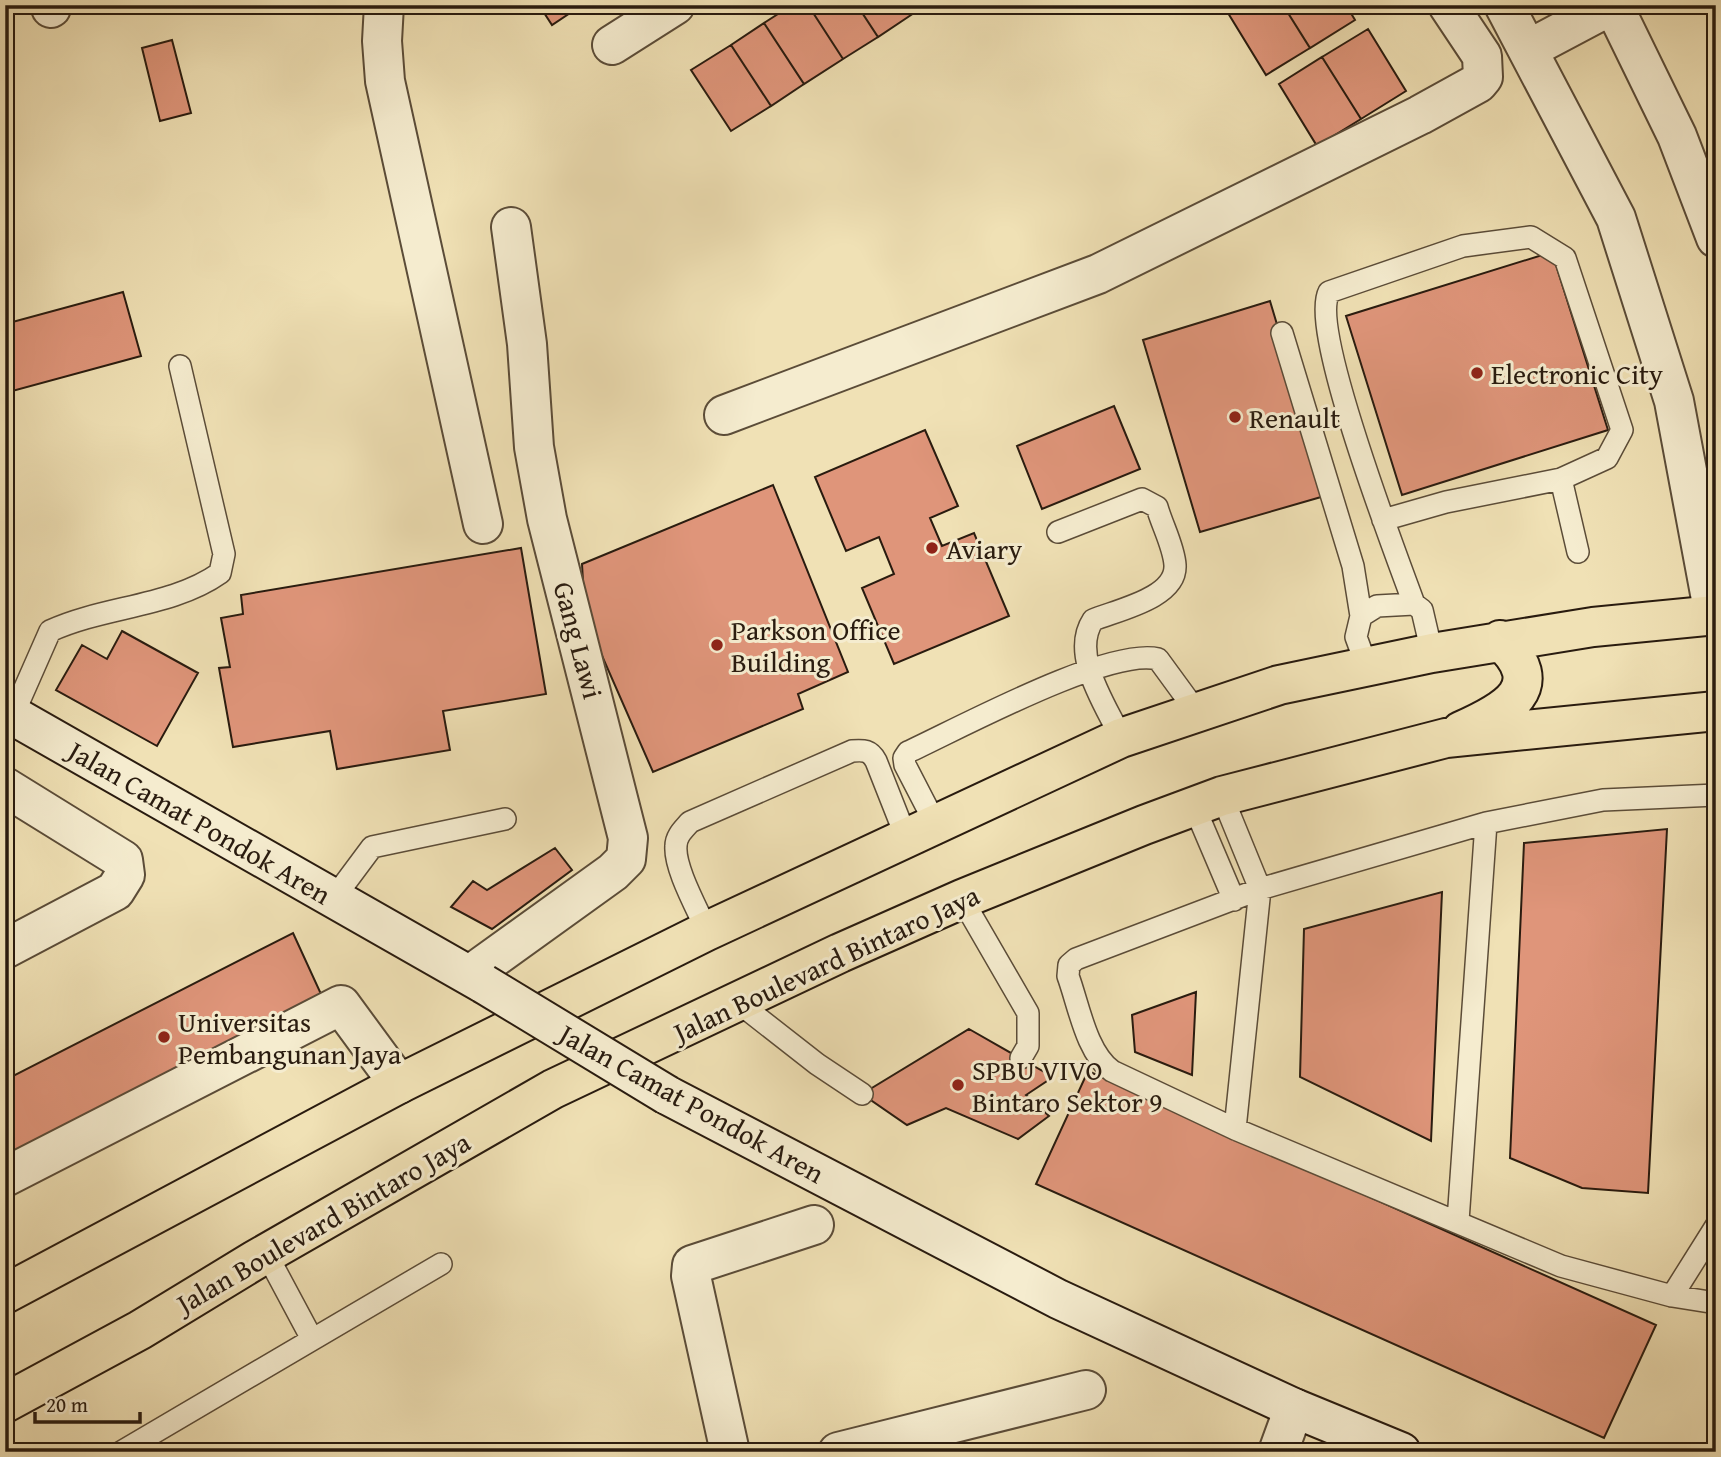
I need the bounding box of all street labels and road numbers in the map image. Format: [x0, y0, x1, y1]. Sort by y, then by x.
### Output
street label: Gang Lawi [544, 577, 614, 703]
street label: Jalan Camat Pondok Aren [58, 728, 339, 914]
street label: Jalan Boulevard Bintaro Jaya [664, 874, 986, 1053]
street label: Jalan Camat Pondok Aren [549, 1012, 832, 1193]
street label: Jalan Boulevard Bintaro Jaya [166, 1121, 478, 1325]

